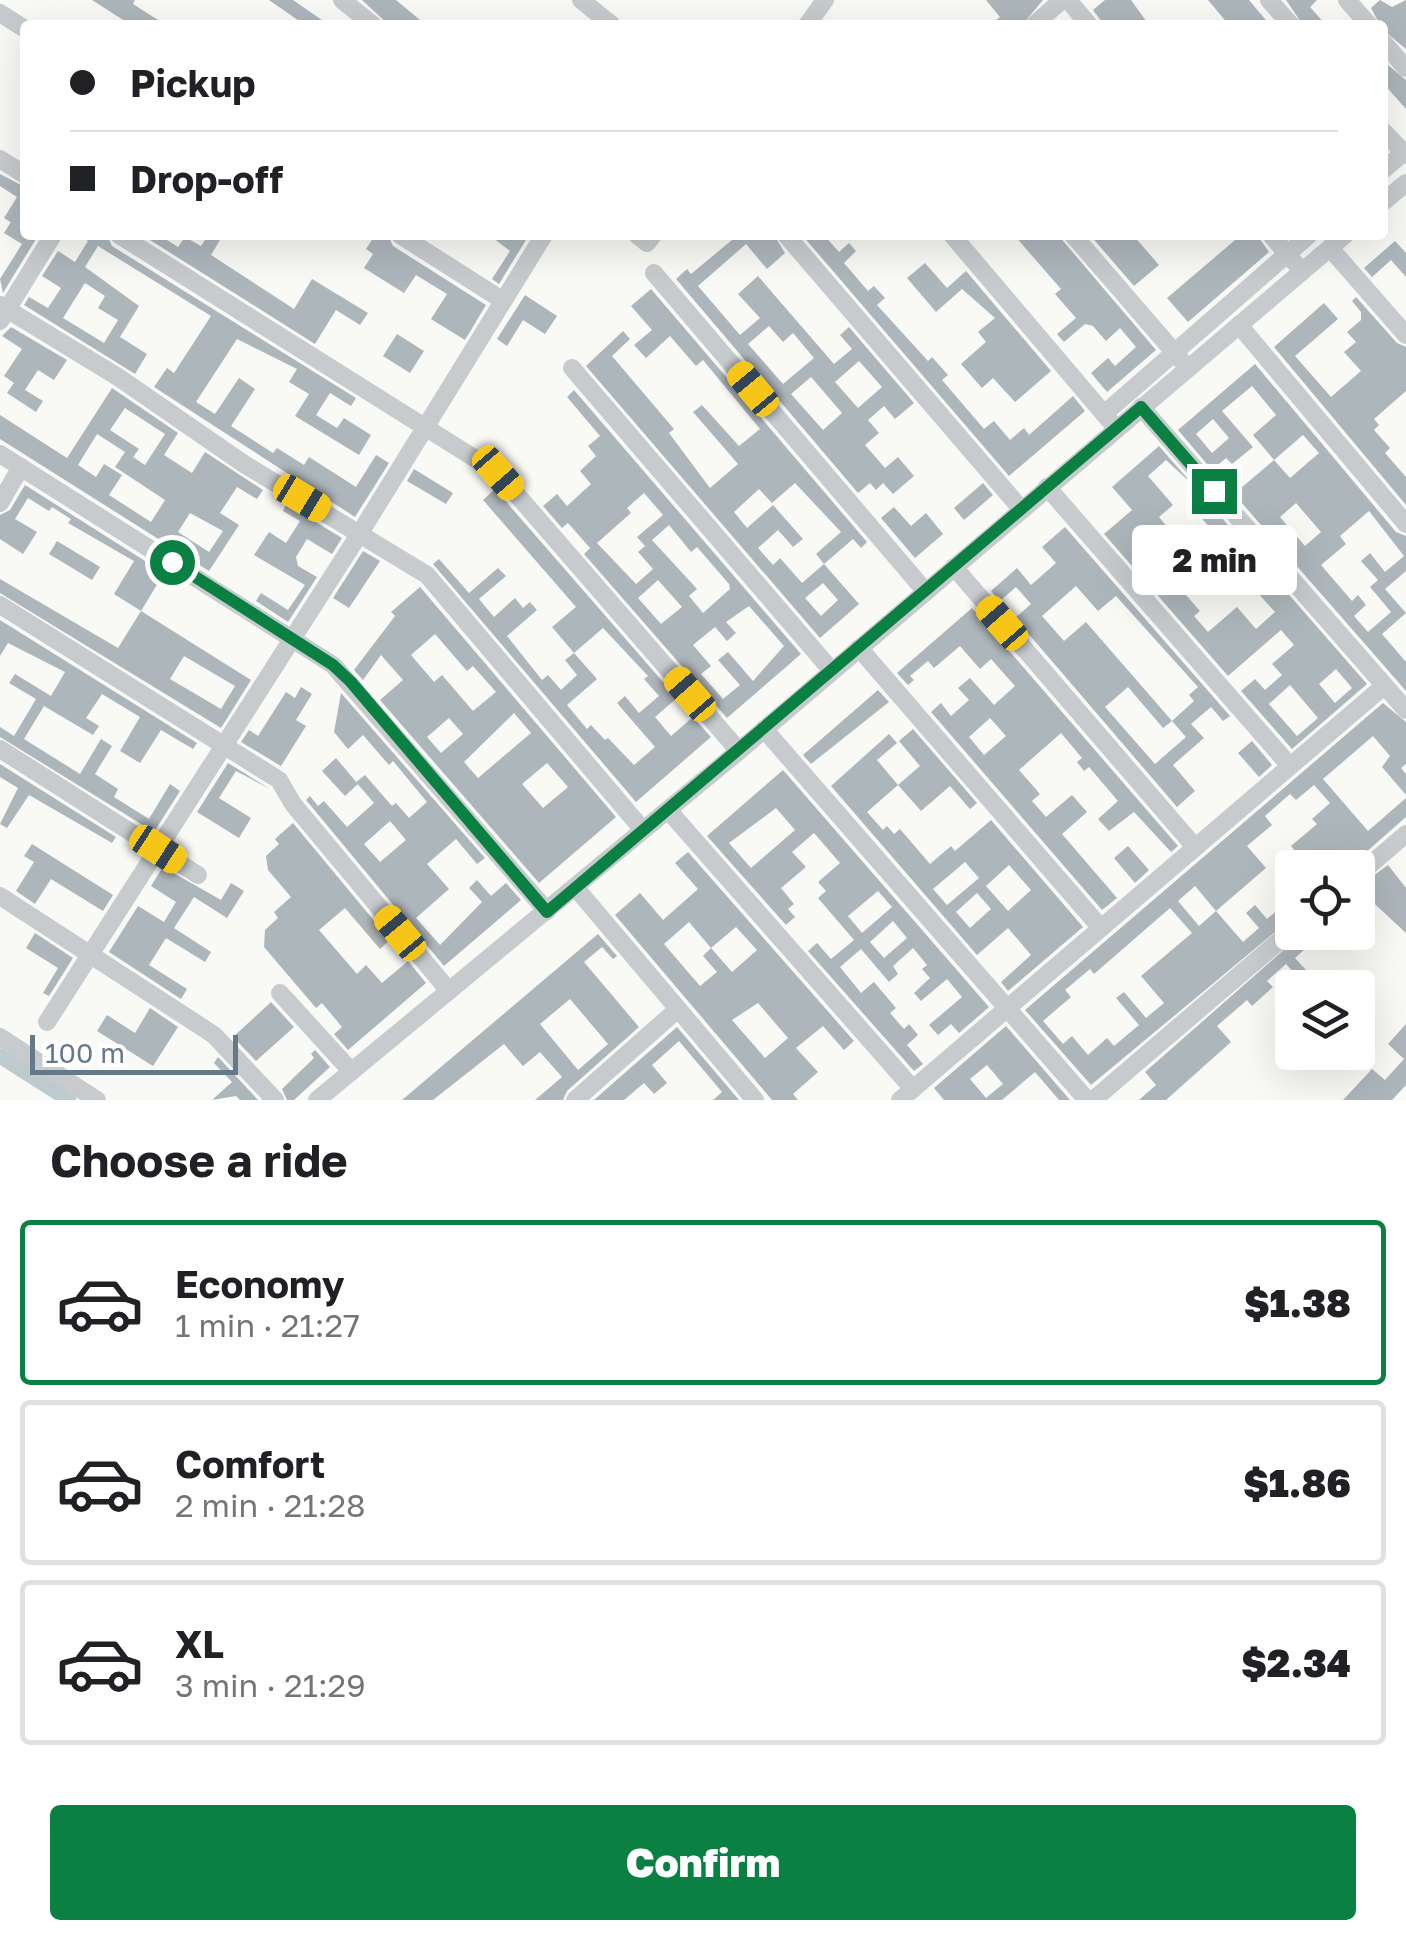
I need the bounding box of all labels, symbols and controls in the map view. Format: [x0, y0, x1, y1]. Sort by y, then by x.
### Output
text: Pickup [130, 60, 256, 105]
text: Drop-off [130, 156, 283, 201]
car [722, 356, 784, 422]
car [467, 441, 529, 505]
route end [1192, 469, 1237, 514]
car [269, 470, 335, 526]
callout: 2 min [1132, 526, 1296, 596]
route start [150, 540, 195, 585]
text: 2 min [1172, 541, 1257, 579]
car [971, 591, 1033, 655]
car [659, 662, 721, 726]
car [125, 820, 191, 878]
map controls [1275, 850, 1375, 1070]
button: locate [1275, 850, 1375, 950]
car [369, 900, 431, 966]
button: layers [1275, 970, 1375, 1070]
scale bar [30, 1030, 238, 1074]
text: 100 m [45, 1036, 125, 1069]
text: Choose a ride [50, 1133, 348, 1187]
icon: car [55, 1258, 145, 1348]
text: Economy [175, 1261, 344, 1306]
text: $1.38 [1244, 1280, 1351, 1325]
text: 1 min · 21:27 [175, 1306, 360, 1344]
icon: car [55, 1438, 145, 1528]
text: Comfort [175, 1441, 325, 1486]
text: $1.86 [1243, 1460, 1351, 1505]
text: 2 min · 21:28 [175, 1486, 366, 1524]
icon: car [55, 1618, 145, 1708]
text: XL [175, 1621, 224, 1666]
text: $2.34 [1241, 1640, 1351, 1685]
text: 3 min · 21:29 [175, 1666, 366, 1704]
button: Confirm [50, 1805, 1356, 1920]

